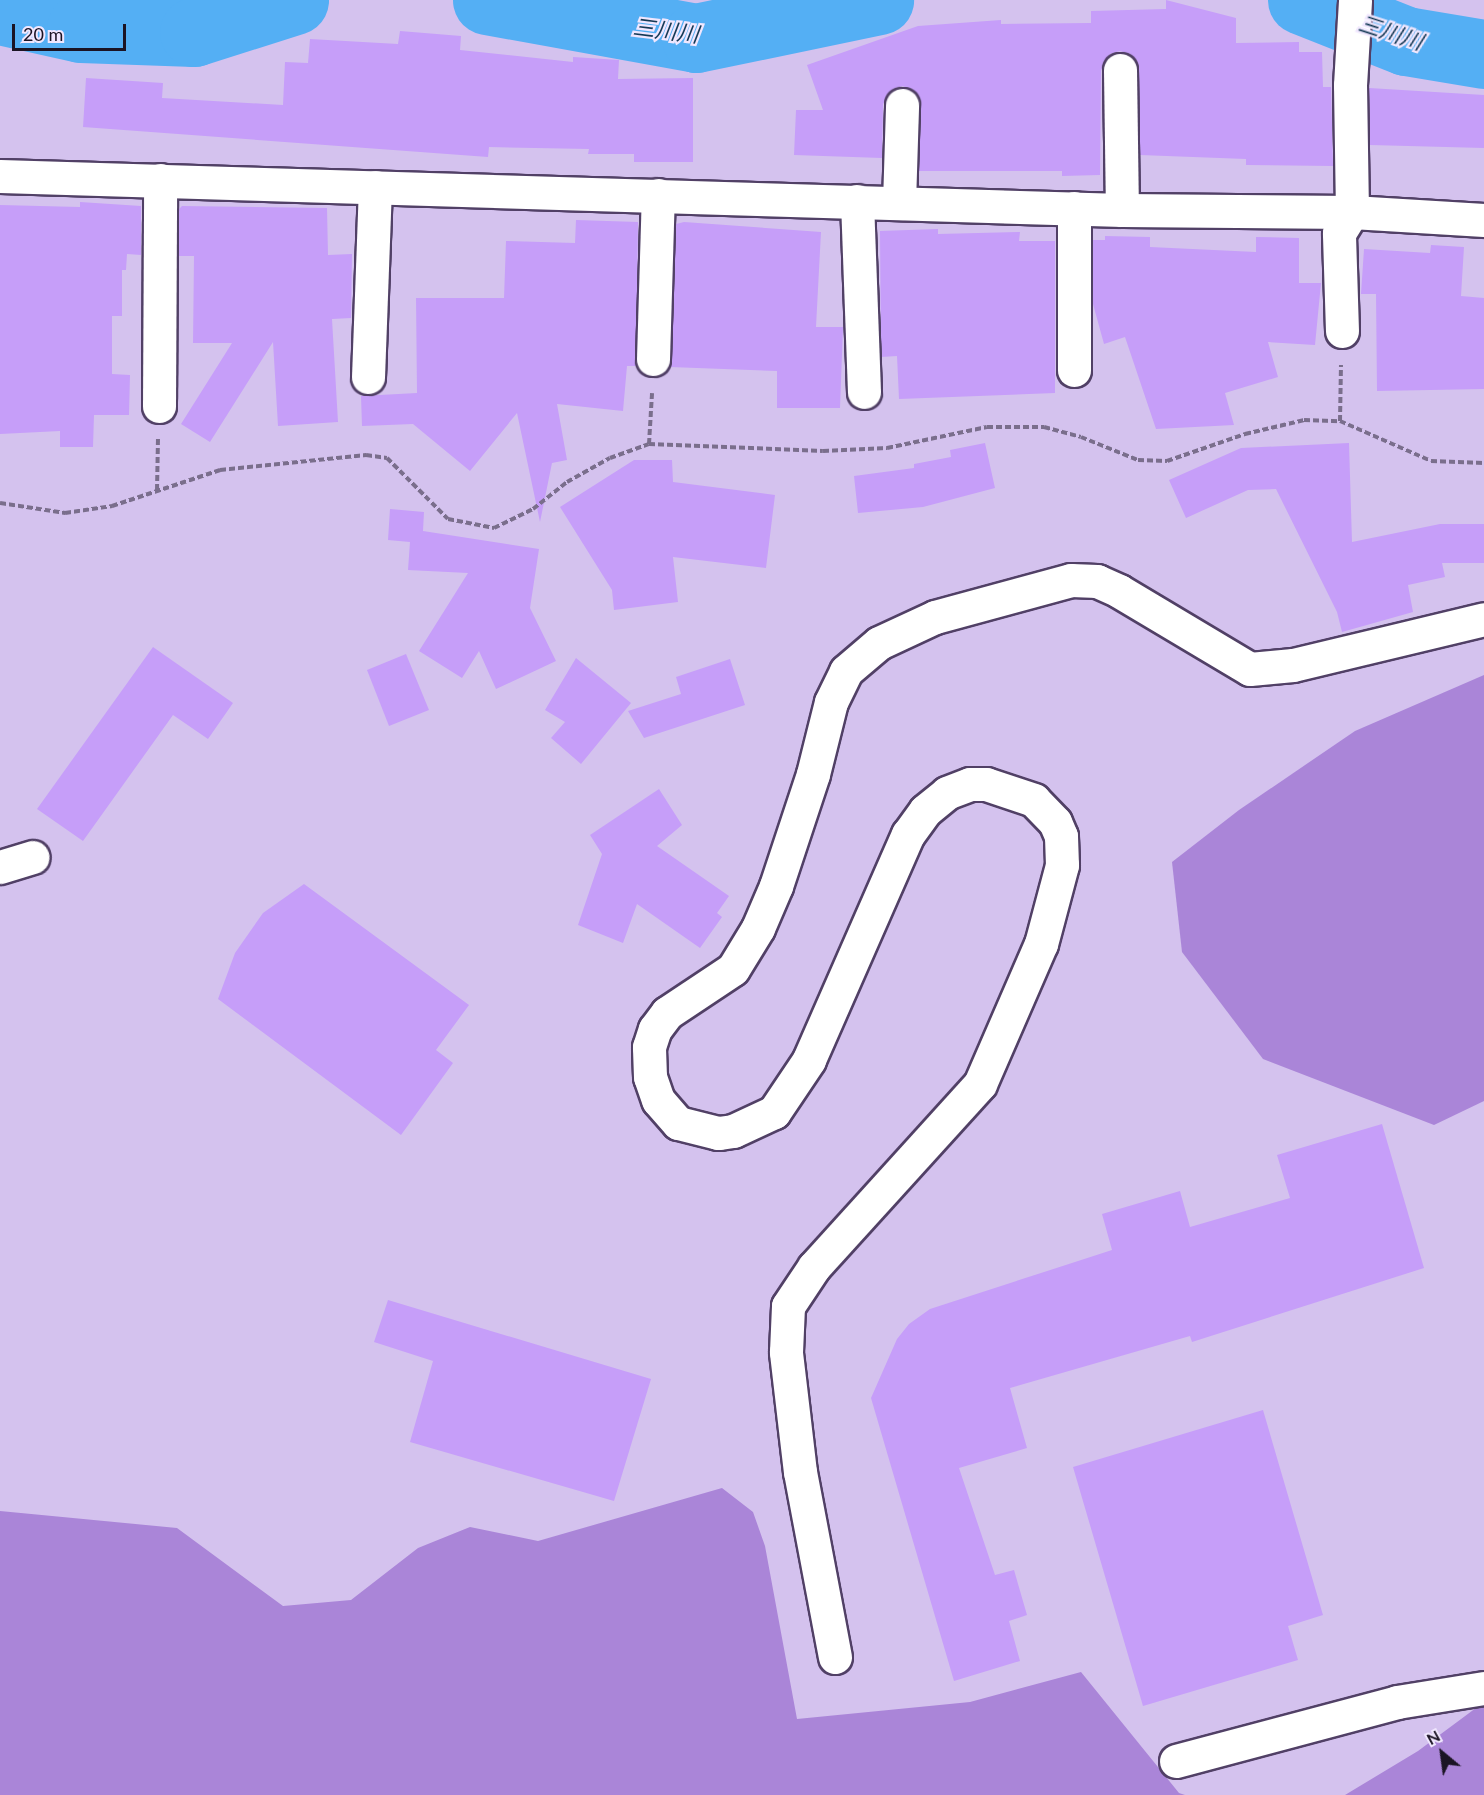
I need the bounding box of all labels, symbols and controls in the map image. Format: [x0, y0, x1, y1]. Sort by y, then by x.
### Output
water label: 三川川 [1356, 9, 1426, 55]
scale bar [15, 12, 129, 50]
water label: 三川川 [632, 13, 700, 47]
text: 20 m [23, 23, 63, 45]
north arrow [1412, 1723, 1472, 1783]
text: N [1423, 1726, 1443, 1748]

